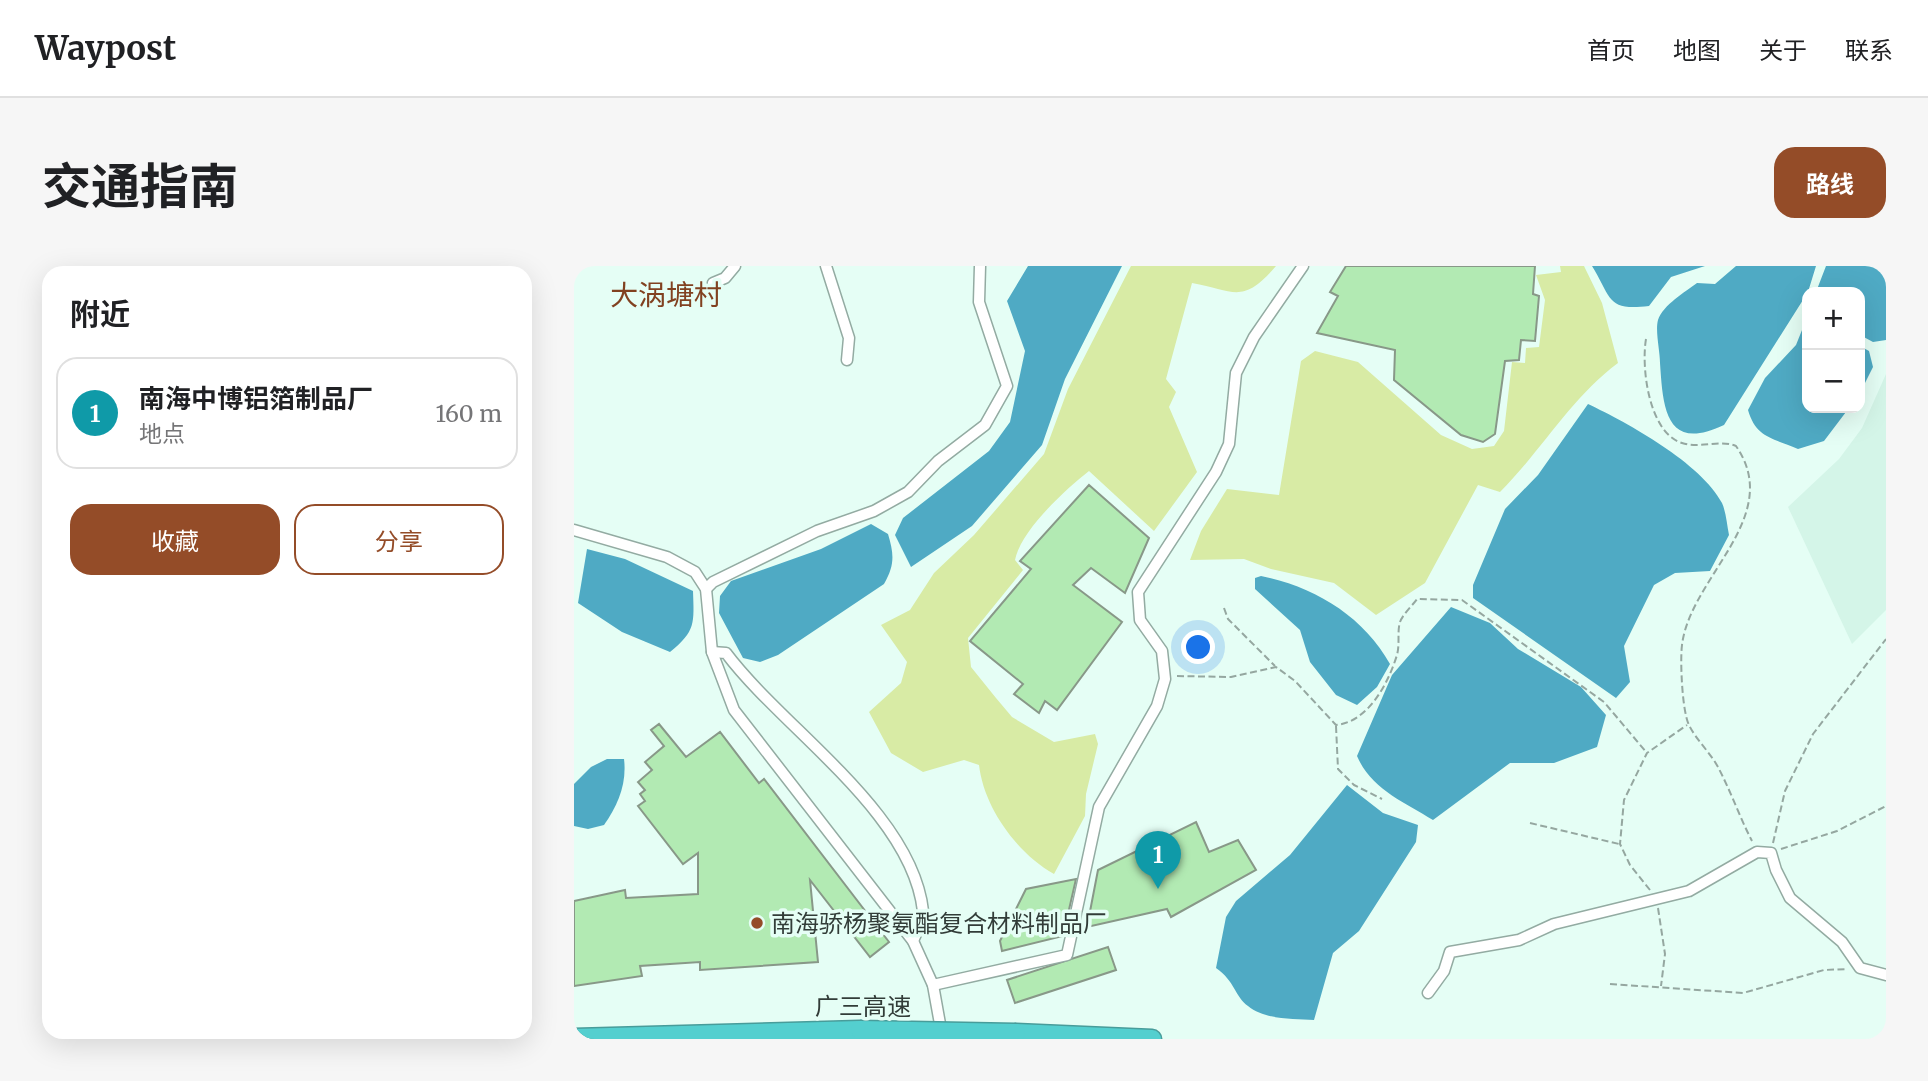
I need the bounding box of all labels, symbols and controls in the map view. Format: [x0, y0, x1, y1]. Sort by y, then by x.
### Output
text: Waypost [35, 28, 176, 69]
text: 首页 [1587, 35, 1635, 66]
text: 地图 [1673, 35, 1721, 66]
text: 关于 [1759, 35, 1807, 66]
text: 联系 [1845, 35, 1893, 66]
button: 路线 [1774, 147, 1886, 218]
text: 交通指南 [42, 156, 238, 217]
district label: 大涡塘村 [610, 277, 722, 313]
map controls [1802, 287, 1865, 413]
button: + [1802, 287, 1865, 350]
text: 附近 [70, 295, 130, 333]
button: − [1802, 350, 1865, 413]
text: 南海中博铝箔制品厂 [139, 382, 373, 415]
text: 1 [90, 399, 100, 428]
text: 160 m [436, 399, 502, 428]
text: 地点 [139, 419, 185, 448]
button: 收藏 [70, 504, 280, 575]
button: 分享 [294, 504, 504, 575]
your location [1181, 630, 1215, 664]
pin: 1 [1135, 831, 1181, 889]
place label: 南海骄杨聚氨酯复合材料制品厂 [771, 908, 1107, 939]
marker: 南海骄杨聚氨酯复合材料制品厂 [749, 915, 765, 931]
street label: 广三高速 [815, 991, 911, 1022]

